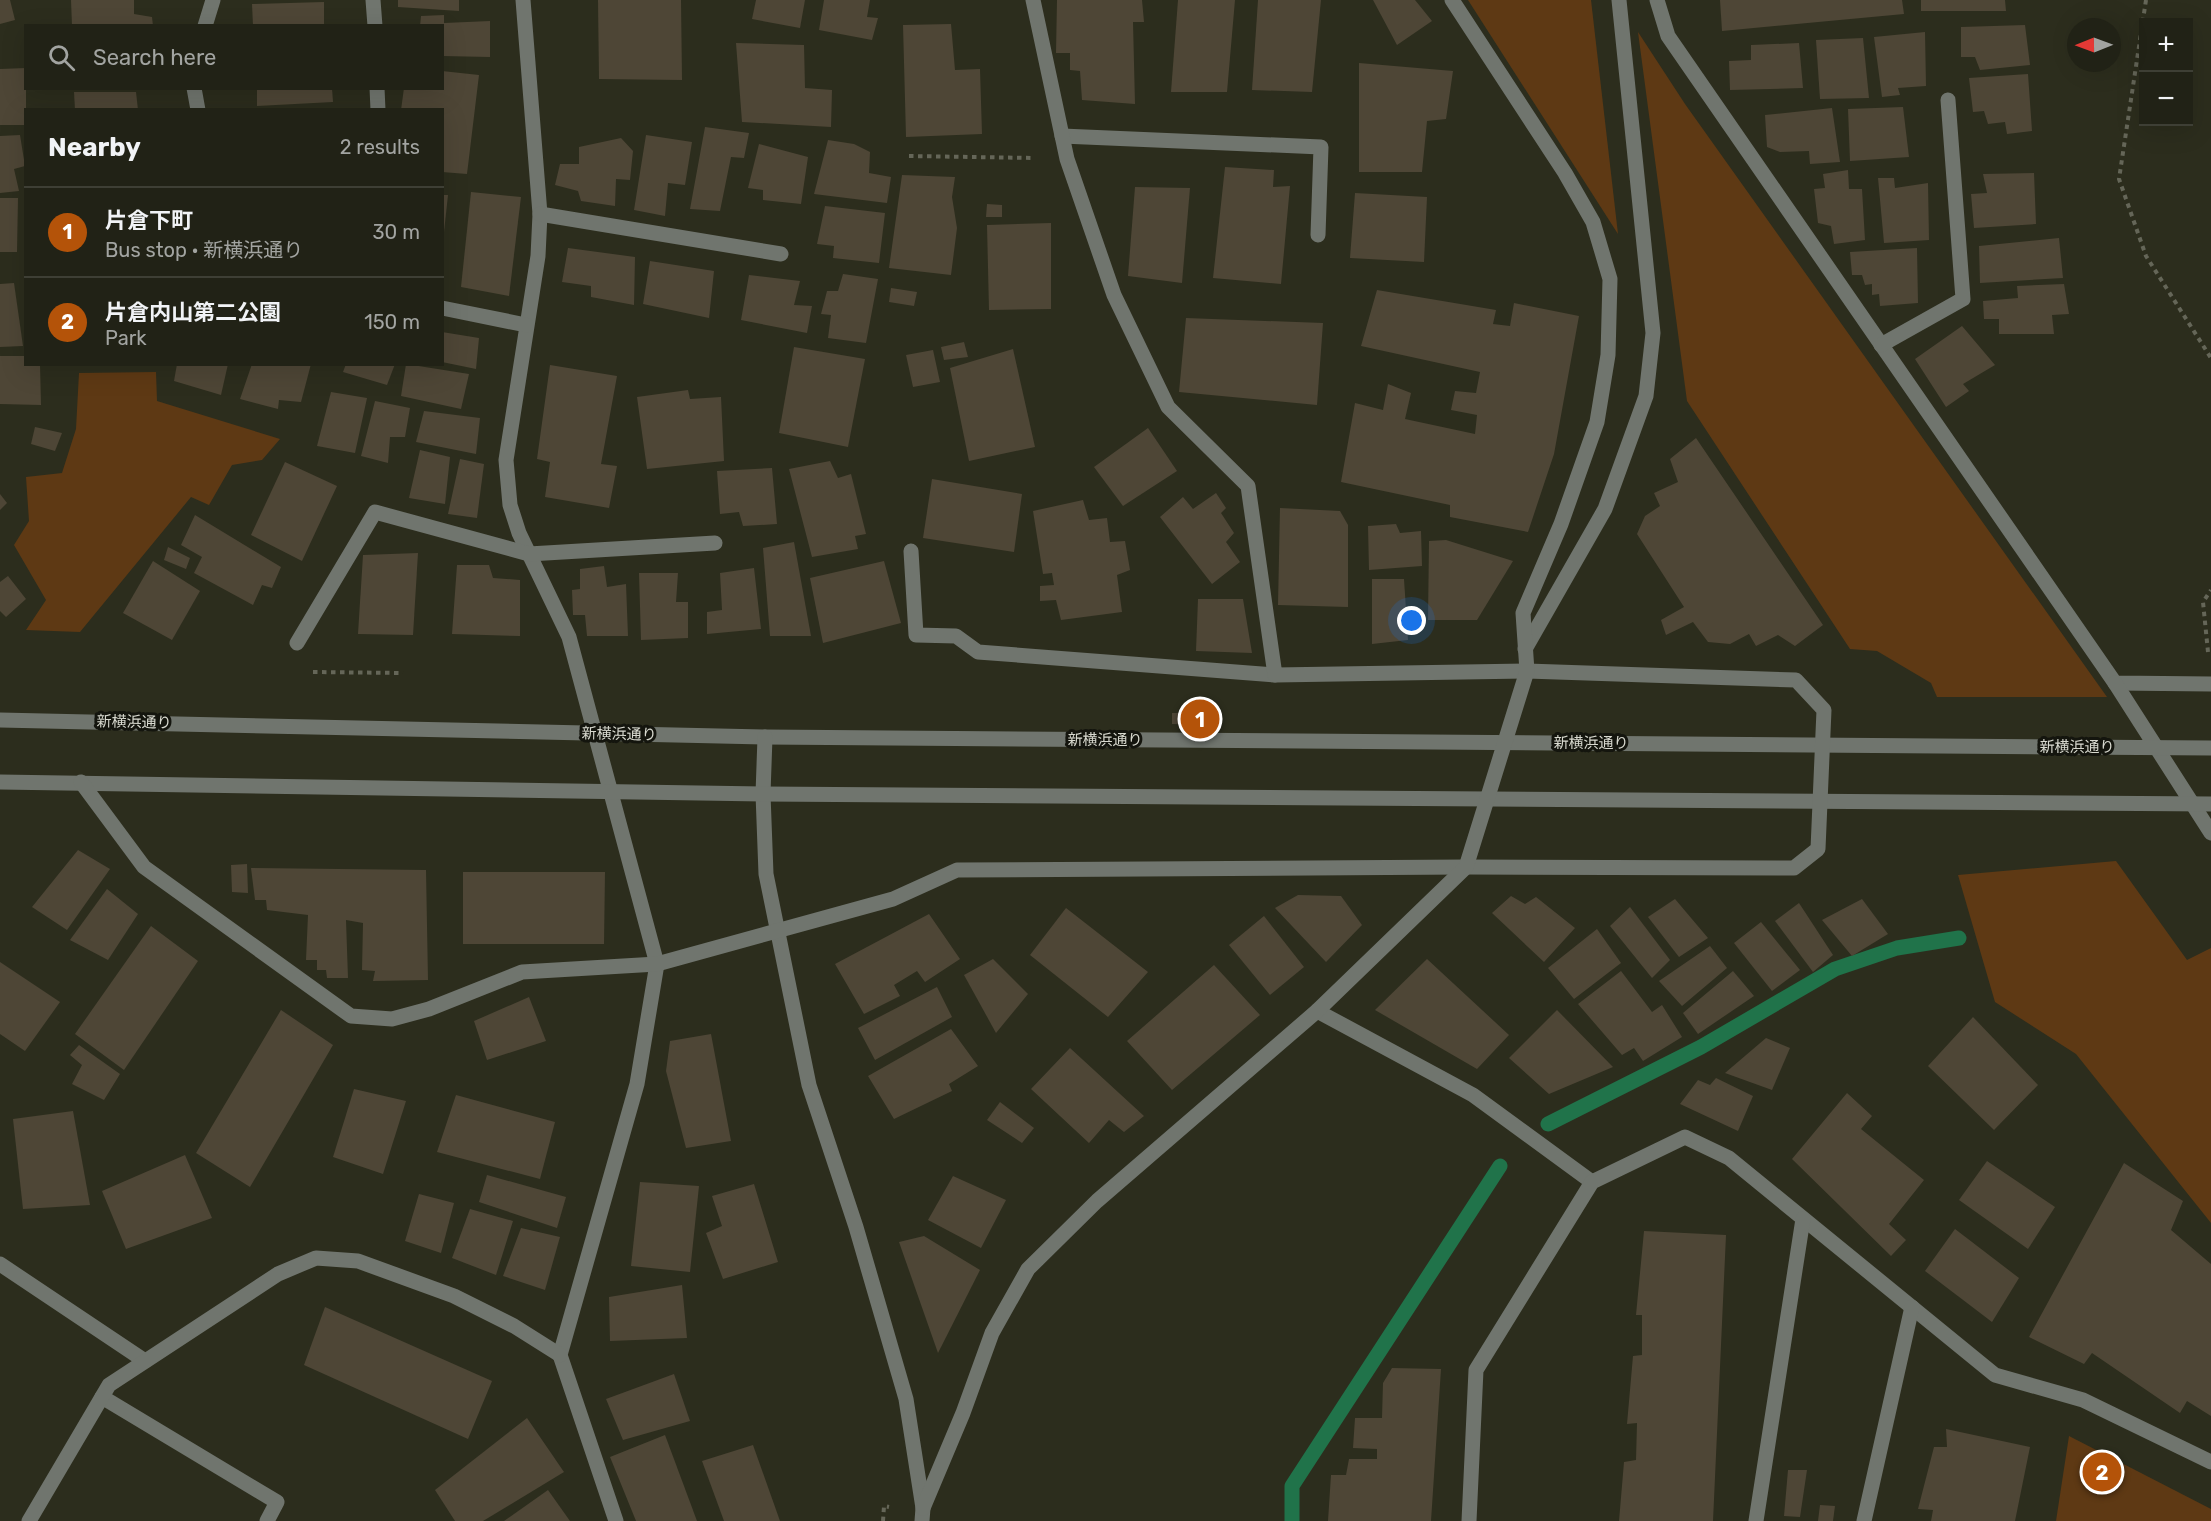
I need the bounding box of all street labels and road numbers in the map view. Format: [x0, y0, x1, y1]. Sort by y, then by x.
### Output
street label: 新横浜通り [96, 712, 172, 732]
street label: 新横浜通り [581, 724, 657, 744]
street label: 新横浜通り [1067, 731, 1143, 749]
street label: 新横浜通り [1553, 734, 1629, 752]
street label: 新横浜通り [2039, 738, 2115, 756]

